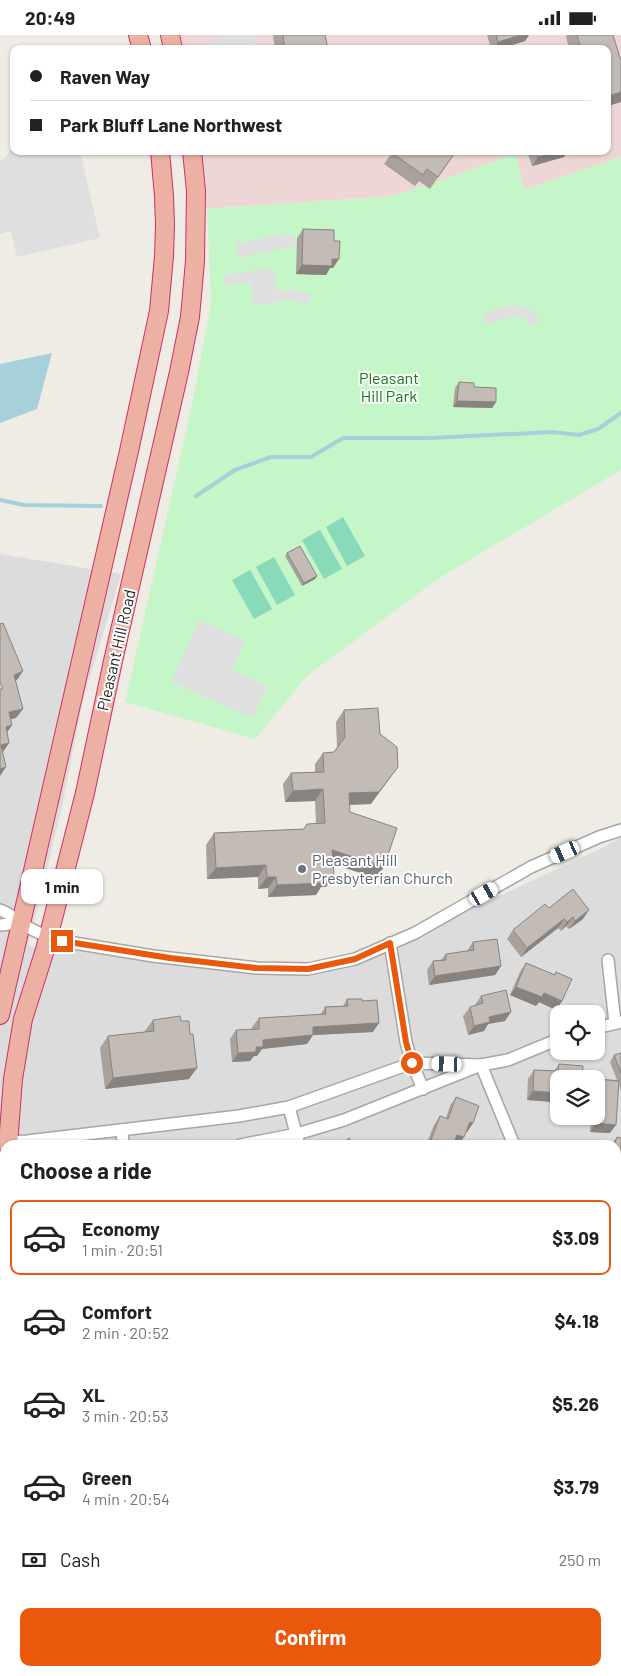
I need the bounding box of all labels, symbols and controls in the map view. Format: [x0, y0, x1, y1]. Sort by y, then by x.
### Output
text: 20:49 [25, 6, 75, 29]
text: Raven Way [60, 65, 150, 88]
text: Park Bluff Lane Northwest [60, 113, 282, 136]
park label: Pleasant Hill Park [359, 368, 419, 405]
street label: Pleasant Hill Road [92, 587, 139, 712]
car [548, 839, 581, 865]
place label: Pleasant Hill Presbyterian Church [312, 850, 453, 887]
marker: Pleasant Hill Presbyterian Church [296, 863, 308, 875]
callout: 1 min [21, 869, 103, 903]
text: 1 min [44, 877, 80, 896]
car [467, 880, 500, 908]
route end [51, 930, 73, 952]
map controls [550, 1005, 605, 1125]
button: locate [550, 1005, 605, 1060]
route start [401, 1052, 423, 1074]
car [431, 1056, 462, 1072]
button: layers [550, 1070, 605, 1125]
text: Choose a ride [20, 1157, 152, 1183]
icon: car [22, 1215, 67, 1260]
text: Economy [82, 1217, 160, 1240]
text: $3.09 [552, 1226, 599, 1249]
text: 1 min · 20:51 [82, 1240, 163, 1259]
icon: car [22, 1298, 67, 1343]
text: Comfort [82, 1300, 152, 1323]
text: $4.18 [555, 1309, 599, 1332]
text: 2 min · 20:52 [82, 1323, 169, 1342]
icon: car [22, 1381, 67, 1426]
text: XL [82, 1383, 105, 1406]
text: $5.26 [552, 1392, 599, 1415]
text: 3 min · 20:53 [82, 1406, 169, 1425]
icon: car [22, 1464, 67, 1509]
text: Green [82, 1466, 132, 1489]
text: $3.79 [553, 1475, 599, 1498]
text: 4 min · 20:54 [82, 1489, 170, 1508]
icon: cash [20, 1546, 48, 1574]
text: Cash [60, 1548, 101, 1571]
text: 250 m [559, 1550, 601, 1569]
button: Confirm [20, 1608, 601, 1666]

